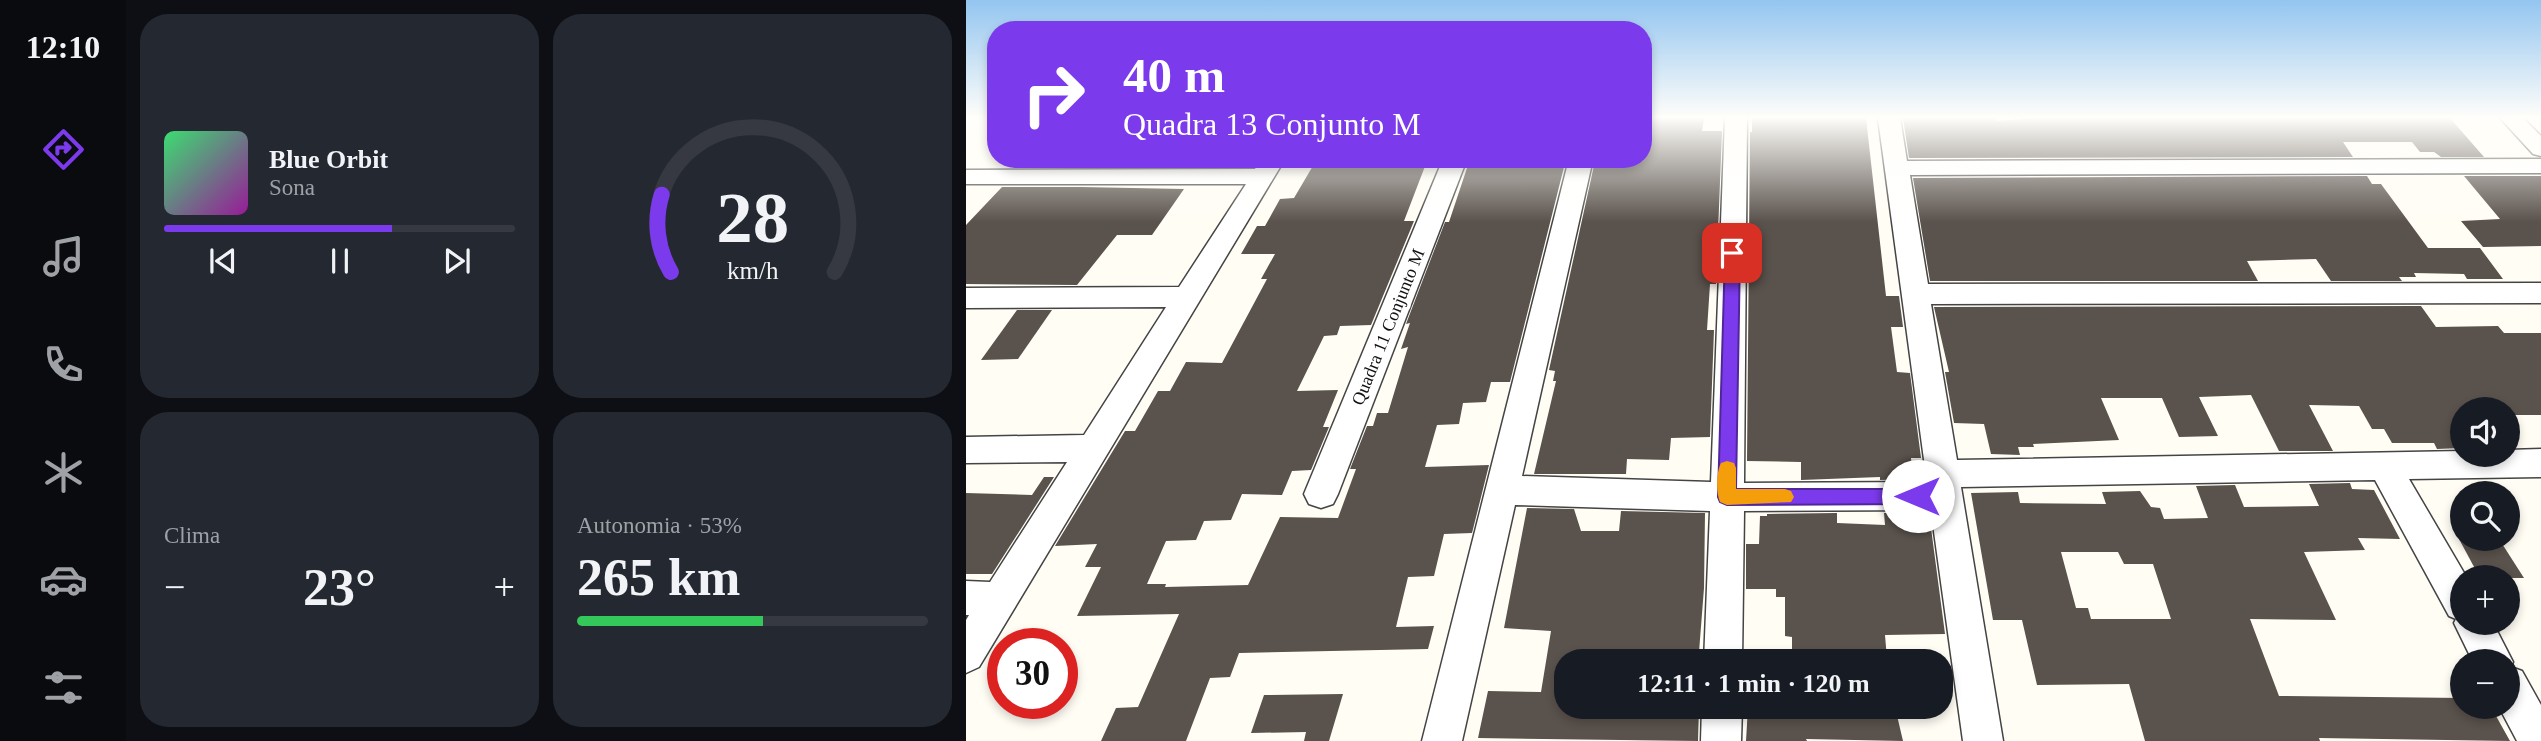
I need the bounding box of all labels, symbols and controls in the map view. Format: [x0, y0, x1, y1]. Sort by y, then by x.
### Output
text: 12:10 [26, 29, 100, 65]
text: 40 m [1123, 48, 1225, 103]
icon: right [1008, 49, 1099, 140]
text: Quadra 13 Conjunto M [1123, 106, 1421, 142]
icon: directions [39, 125, 88, 174]
text: Blue Orbit [269, 145, 388, 174]
text: Sona [269, 175, 315, 200]
text: 28 [716, 177, 789, 258]
pin [1702, 223, 1762, 283]
icon: music [39, 232, 88, 281]
icon: arrive [1713, 234, 1751, 272]
icon: previous [204, 242, 242, 280]
icon: pause [321, 242, 359, 280]
icon: next [438, 242, 476, 280]
street label: Quadra 11 Conjunto M [1347, 246, 1429, 408]
text: km/h [727, 257, 779, 284]
icon: phone [39, 340, 88, 389]
map controls [2450, 397, 2520, 719]
button: sound [2450, 397, 2520, 467]
icon: climate [39, 448, 88, 497]
position arrow [1881, 459, 1955, 533]
button: search [2450, 481, 2520, 551]
text: Autonomia · 53% [577, 513, 742, 538]
text: Clima [164, 523, 220, 548]
text: 265 km [577, 549, 740, 606]
icon: car [39, 555, 88, 604]
text: 23° [303, 559, 376, 616]
button: + [2450, 565, 2520, 635]
text: − [164, 566, 185, 608]
text: + [494, 566, 515, 608]
speed limit sign: 30 [987, 628, 1078, 719]
button: − [2450, 649, 2520, 719]
icon: filters [39, 663, 88, 712]
text: 12:11 · 1 min · 120 m [1637, 669, 1870, 698]

